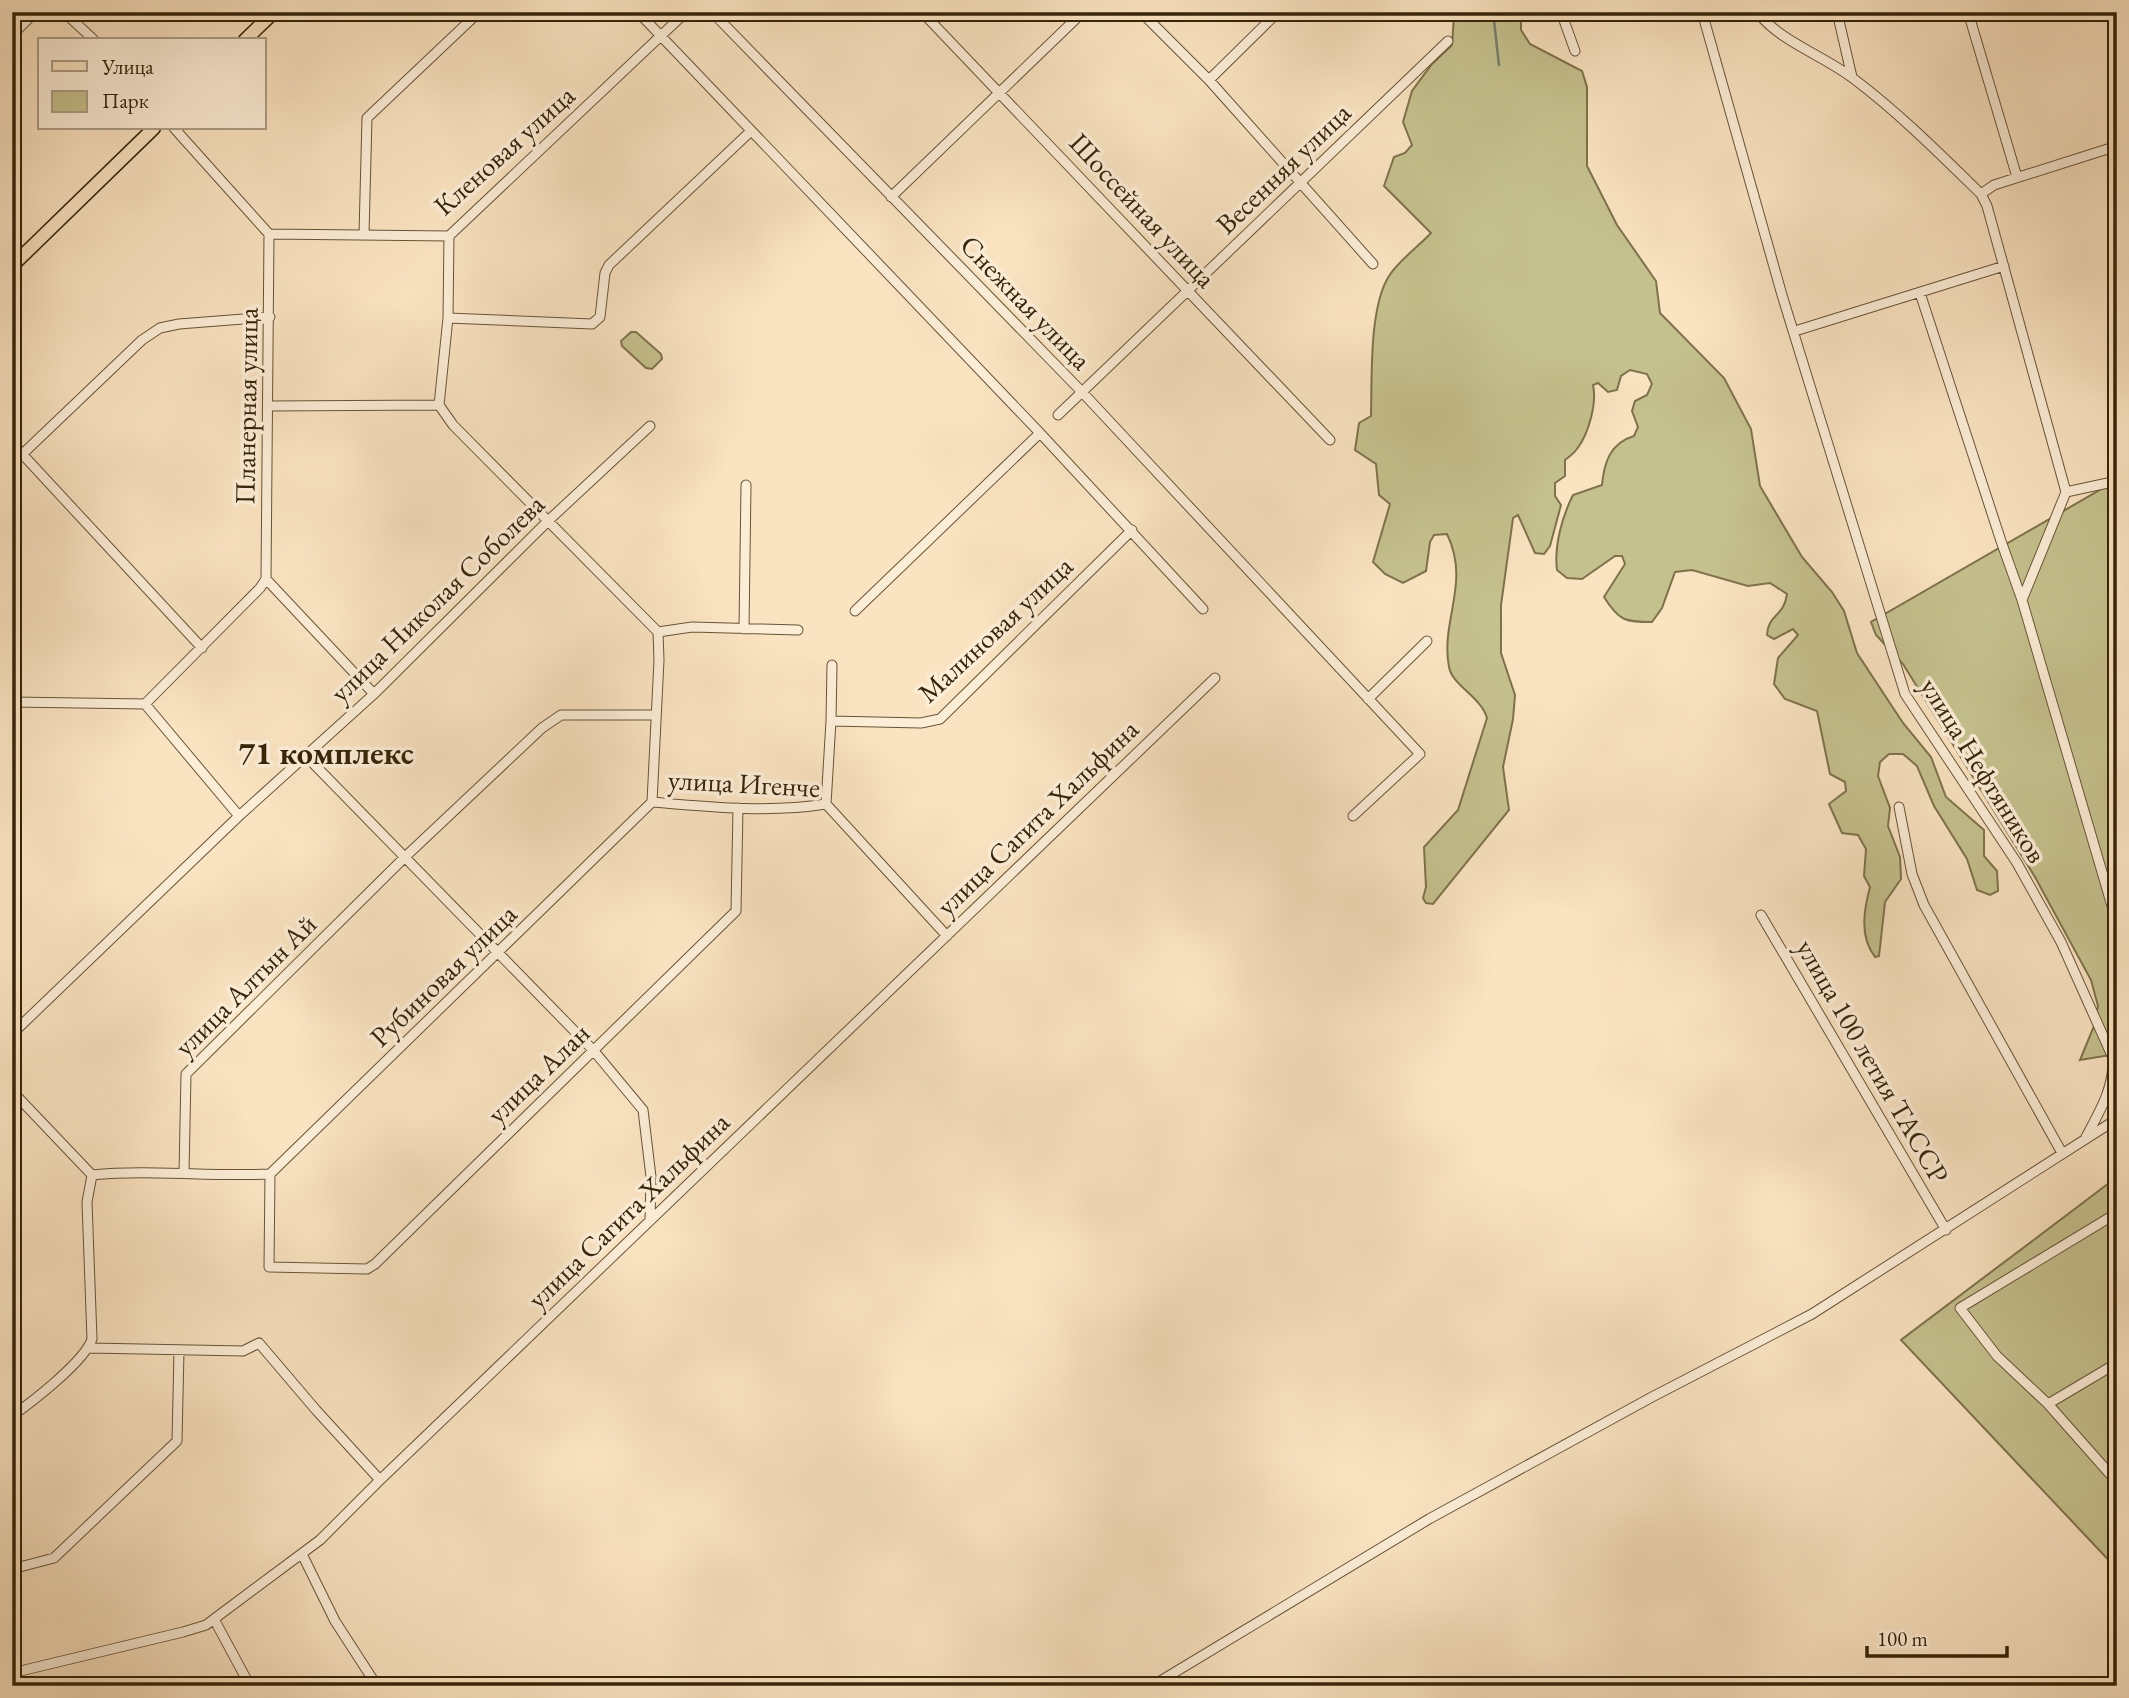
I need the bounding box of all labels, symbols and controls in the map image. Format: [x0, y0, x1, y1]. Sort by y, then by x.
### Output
legend [38, 38, 266, 130]
text: Улица [101, 53, 154, 80]
street label: Кленовая улица [426, 77, 583, 223]
text: Парк [102, 87, 149, 114]
street label: Весенняя улица [1208, 94, 1359, 241]
street label: Шоссейная улица [1062, 125, 1225, 296]
street label: Снежная улица [953, 227, 1100, 378]
street label: Планерная улица [226, 306, 266, 505]
street label: улица Николая Соболева [322, 486, 553, 710]
street label: Малиновая улица [910, 547, 1081, 710]
street label: улица Нефтяников [1913, 671, 2055, 869]
street label: улица Сагита Хальфина [928, 711, 1146, 923]
district label: 71 комплекс [238, 732, 414, 774]
street label: улица Игенче [667, 761, 821, 805]
street label: Рубиновая улица [362, 895, 525, 1054]
street label: улица Алтын Ай [166, 906, 324, 1064]
street label: улица 100 летия ТАССР [1788, 933, 1958, 1189]
street label: улица Алан [479, 1015, 597, 1131]
street label: улица Сагита Хальфина [519, 1104, 737, 1316]
scale bar [1867, 1614, 2007, 1658]
text: 100 m [1877, 1625, 1928, 1652]

